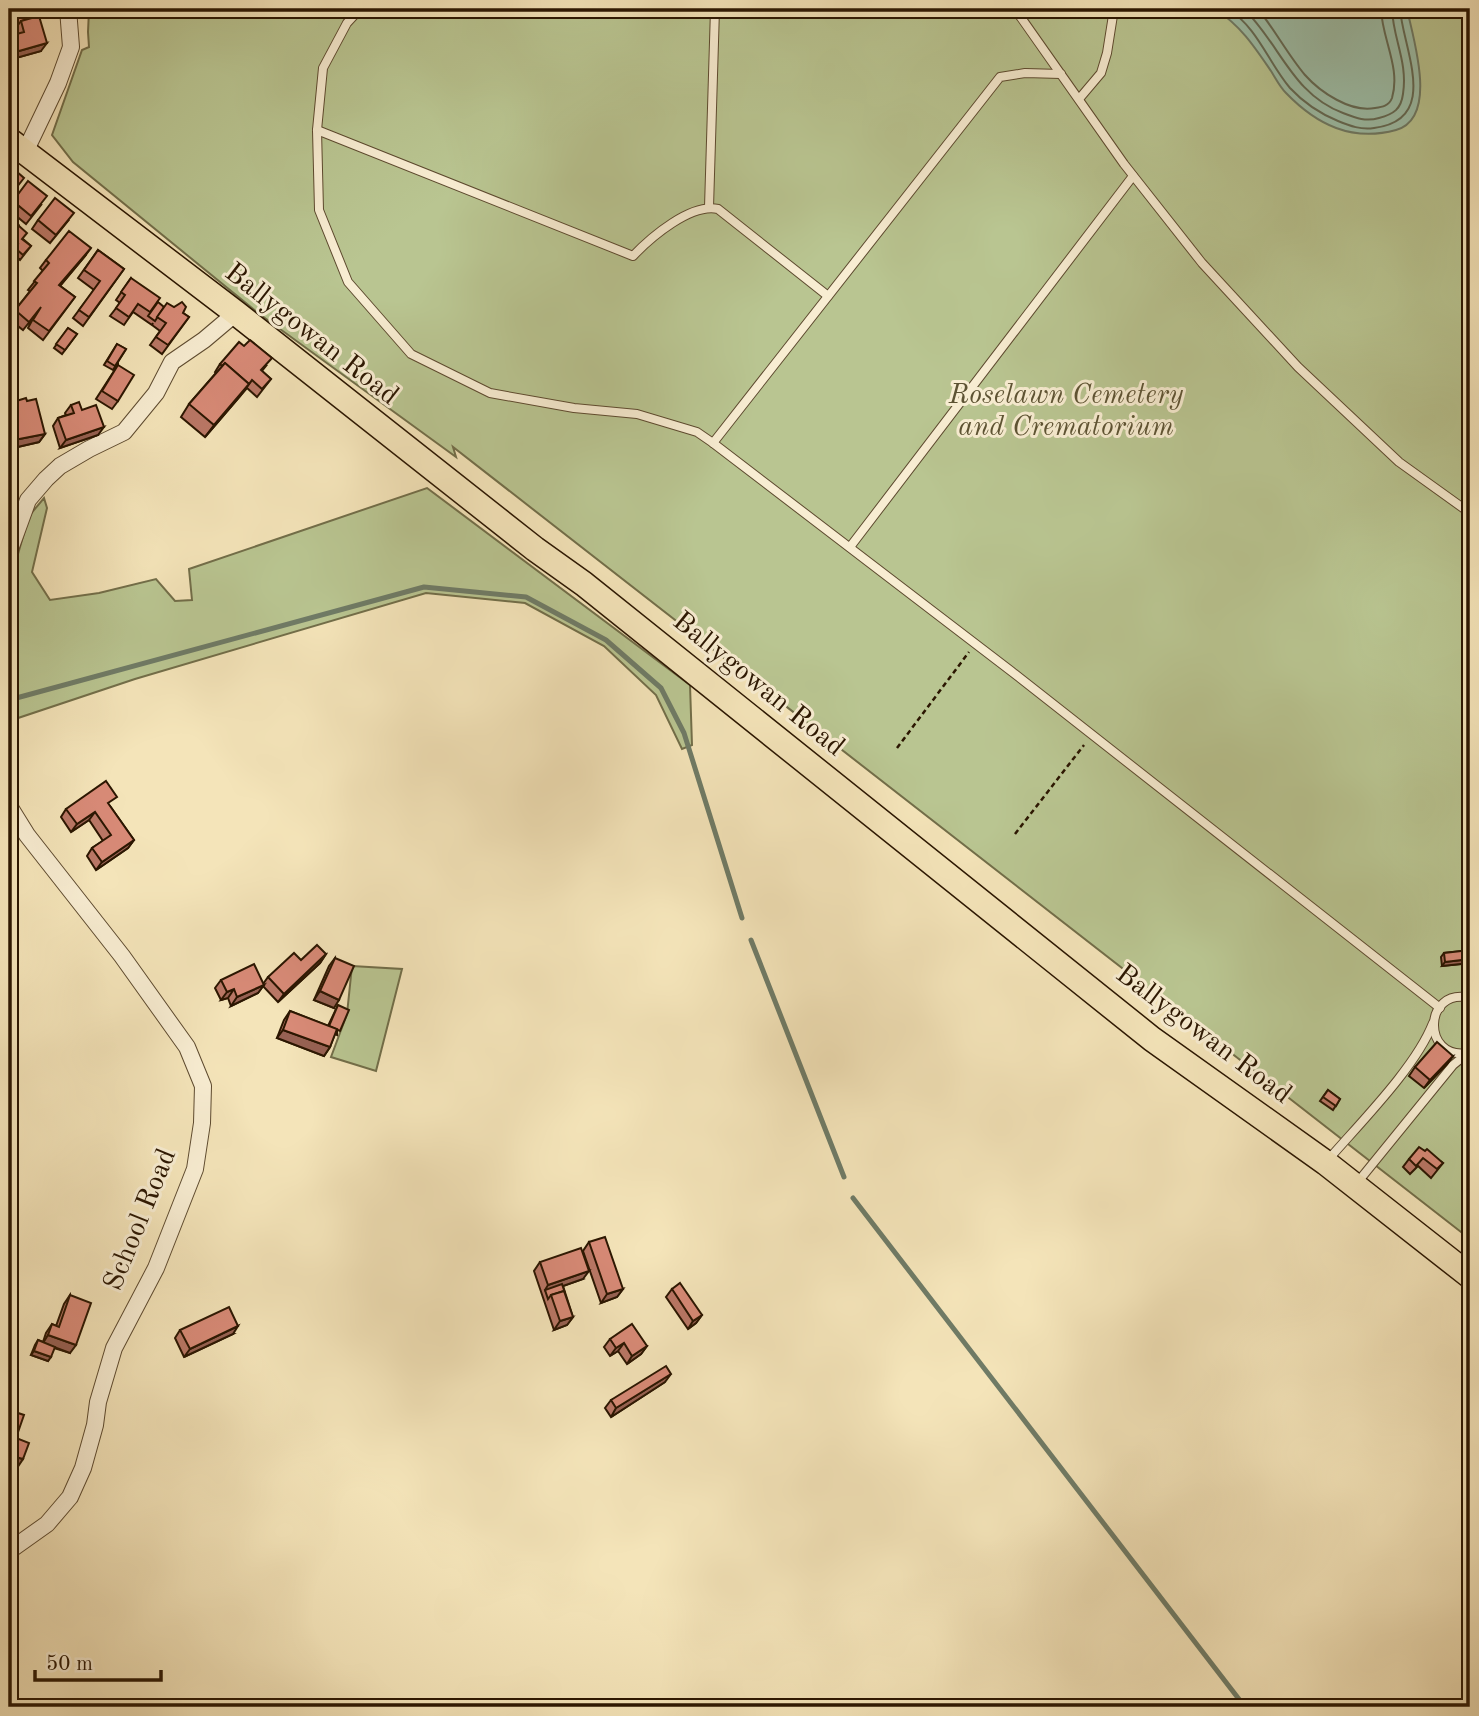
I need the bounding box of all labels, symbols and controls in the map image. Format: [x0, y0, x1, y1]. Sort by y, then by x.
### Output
street label: Ballygowan Road [219, 259, 403, 411]
park label: Roselawn Cemetery and Crematorium [948, 382, 1184, 442]
street label: Ballygowan Road [667, 608, 849, 762]
street label: Ballygowan Road [1110, 960, 1296, 1110]
street label: School Road [100, 1145, 182, 1295]
scale bar [35, 1639, 161, 1683]
text: 50 m [46, 1654, 93, 1675]

